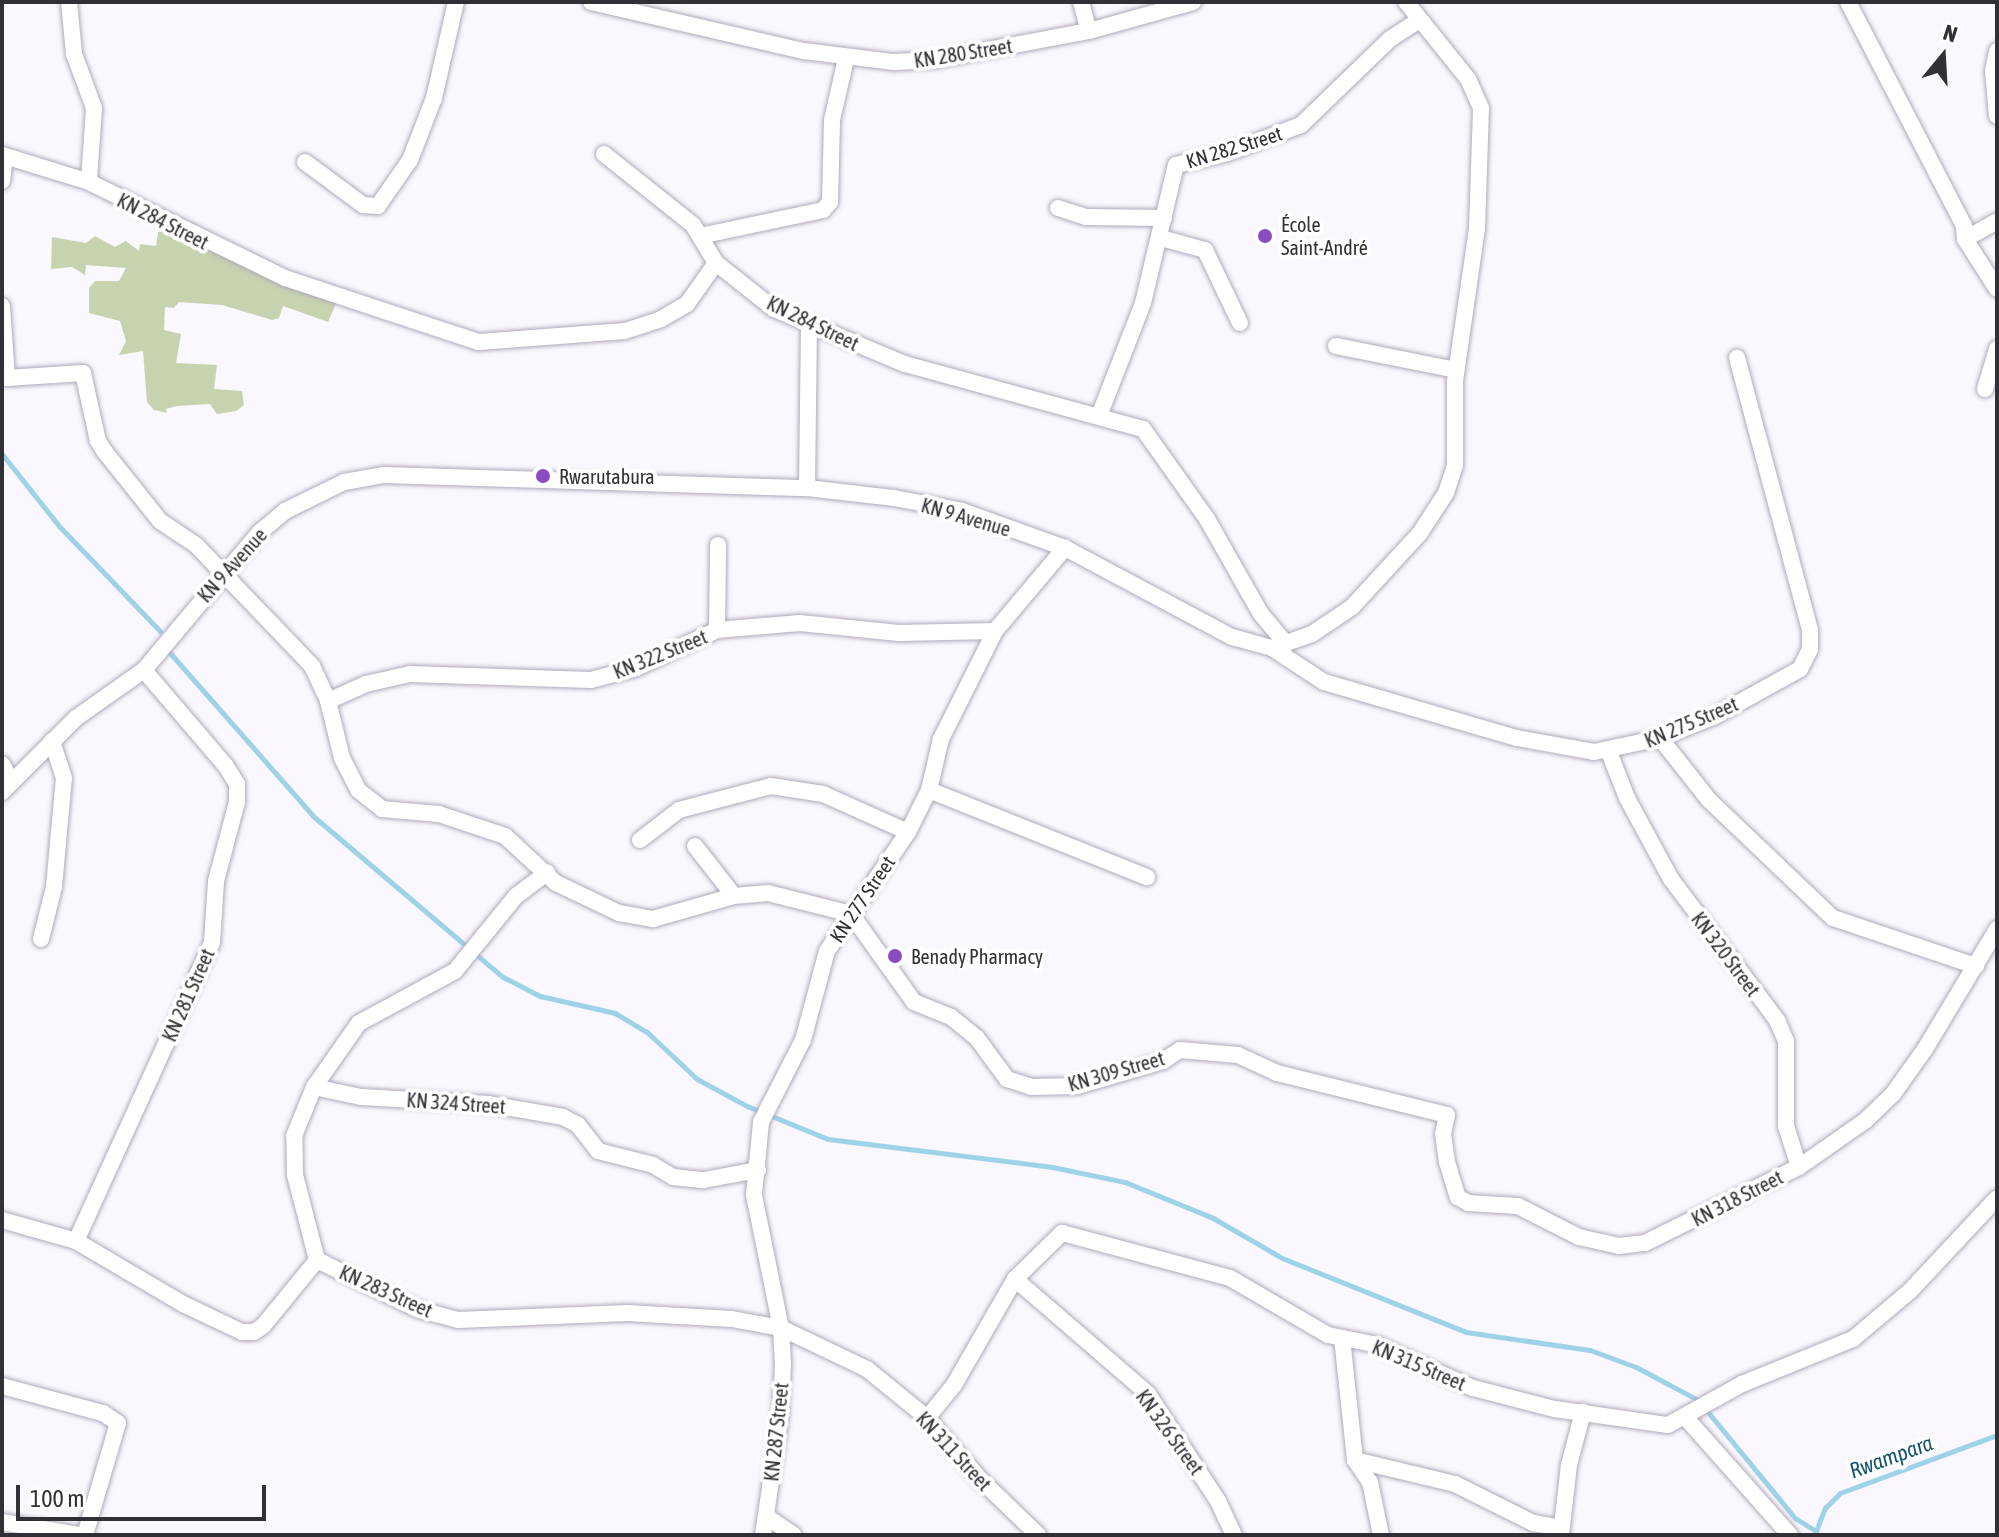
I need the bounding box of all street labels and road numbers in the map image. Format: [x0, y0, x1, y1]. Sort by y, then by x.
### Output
street label: KN 280 Street [912, 33, 1014, 73]
street label: KN 282 Street [1183, 121, 1285, 173]
street label: KN 284 Street [113, 188, 213, 254]
street label: KN 284 Street [763, 290, 863, 356]
street label: KN 9 Avenue [919, 493, 1013, 541]
street label: KN 9 Avenue [192, 523, 272, 607]
street label: KN 322 Street [610, 624, 710, 684]
street label: KN 275 Street [1641, 692, 1741, 752]
street label: KN 277 Street [824, 851, 900, 947]
street label: KN 320 Street [1687, 907, 1765, 1001]
street label: KN 281 Street [157, 945, 219, 1045]
street label: KN 309 Street [1065, 1046, 1167, 1096]
street label: KN 324 Street [406, 1088, 506, 1118]
street label: KN 318 Street [1687, 1165, 1787, 1231]
street label: KN 283 Street [336, 1260, 436, 1322]
street label: KN 315 Street [1369, 1335, 1469, 1395]
street label: KN 287 Street [759, 1381, 793, 1483]
street label: KN 326 Street [1131, 1385, 1209, 1479]
street label: KN 311 Street [911, 1407, 997, 1495]

